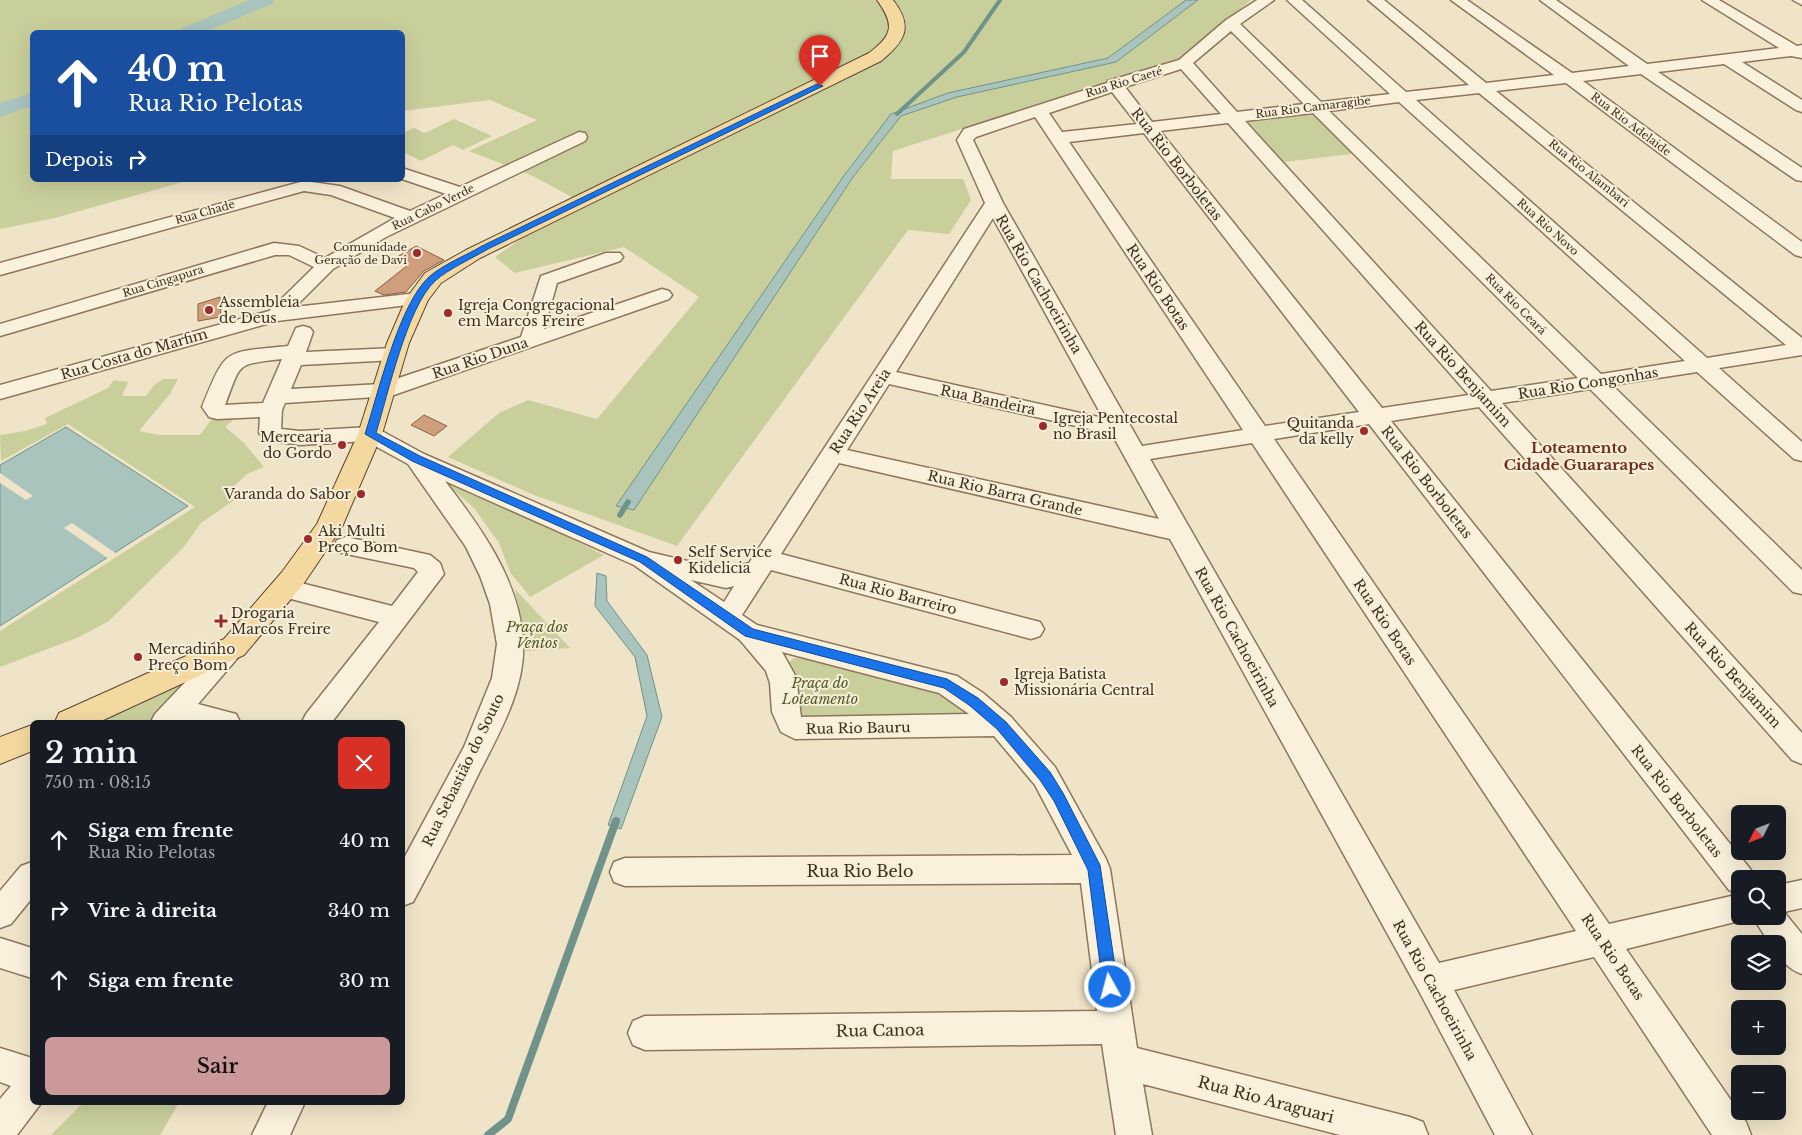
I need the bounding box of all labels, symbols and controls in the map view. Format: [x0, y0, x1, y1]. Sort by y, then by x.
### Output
pin [799, 35, 841, 86]
icon: arrive [806, 42, 834, 70]
text: 40 m [128, 47, 226, 90]
icon: ahead [45, 50, 110, 115]
street label: Rua Rio Caeté [1084, 64, 1164, 100]
street label: Rua Rio Adelaide [1588, 89, 1674, 159]
text: Rua Rio Pelotas [128, 90, 303, 117]
street label: Rua Rio Camaragibe [1255, 93, 1371, 121]
street label: Rua Rio Borboletas [1127, 104, 1227, 224]
street label: Rua Rio Alambari [1546, 136, 1632, 210]
icon: right [123, 145, 151, 173]
text: Depois [45, 148, 113, 171]
street label: Rua Cabo Verde [389, 181, 477, 233]
street label: Rua Rio Novo [1514, 196, 1582, 258]
street label: Rua Chade [174, 197, 236, 227]
street label: Rua Rio Cachoeirinha [992, 211, 1086, 357]
place label: Comunidade Geração de Davi [315, 240, 407, 267]
street label: Rua Rio Botas [1122, 240, 1194, 334]
marker: Comunidade Geração de Davi [411, 247, 423, 259]
street label: Rua Cingapura [121, 262, 206, 300]
street label: Rua Rio Ceará [1483, 271, 1550, 338]
place label: Assembleia de Deus [218, 293, 300, 327]
place label: Igreja Congregacional em Marcos Freire [458, 296, 615, 330]
marker: Assembleia de Deus [203, 304, 215, 316]
marker: Igreja Congregacional em Marcos Freire [442, 307, 454, 319]
street label: Rua Rio Benjamim [1411, 317, 1515, 431]
street label: Rua Costa do Marfim [58, 324, 210, 384]
street label: Rua Rio Duna [430, 333, 531, 383]
street label: Rua Rio Congonhas [1517, 363, 1659, 403]
street label: Rua Rio Areia [826, 365, 894, 457]
street label: Rua Bandeira [939, 381, 1037, 419]
place label: Igreja Pentecostal no Brasil [1053, 409, 1179, 443]
place label: Quitanda da kelly [1287, 414, 1354, 448]
marker: Igreja Pentecostal no Brasil [1037, 420, 1049, 432]
street label: Rua Rio Borboletas [1377, 422, 1477, 542]
marker: Quitanda da kelly [1358, 425, 1370, 437]
place label: Mercearia do Gordo [260, 428, 332, 462]
district label: Loteamento Cidade Guararapes [1504, 438, 1654, 474]
marker: Mercearia do Gordo [336, 439, 348, 451]
street label: Rua Rio Barra Grande [926, 466, 1084, 520]
place label: Varanda do Sabor [223, 485, 351, 503]
marker: Varanda do Sabor [355, 488, 367, 500]
place label: Aki Multi Preço Bom [317, 522, 398, 556]
marker: Aki Multi Preço Bom [302, 533, 314, 545]
place label: Self Service Kidelicia [688, 543, 772, 577]
marker: Self Service Kidelicia [672, 554, 684, 566]
street label: Rua Rio Cachoeirinha [1191, 564, 1283, 710]
street label: Rua Rio Barreiro [837, 570, 959, 618]
street label: Rua Rio Botas [1349, 575, 1421, 669]
place label: Drogaria Marcos Freire [231, 604, 331, 638]
marker: Drogaria Marcos Freire [215, 615, 227, 627]
park label: Praça dos Ventos [505, 618, 568, 652]
street label: Rua Rio Benjamim [1681, 618, 1785, 732]
place label: Mercadinho Preço Bom [148, 640, 235, 674]
marker: Mercadinho Preço Bom [132, 651, 144, 663]
place label: Igreja Batista Missionária Central [1014, 665, 1155, 699]
park label: Praça do Loteamento [781, 674, 858, 708]
marker: Igreja Batista Missionária Central [998, 676, 1010, 688]
street label: Rua Sebastião do Souto [418, 691, 508, 849]
street label: Rua Rio Bauru [805, 718, 911, 738]
text: 2 min [45, 734, 137, 771]
button: close [338, 737, 390, 789]
street label: Rua Rio Borboletas [1627, 741, 1727, 861]
text: 750 m · 08:15 [45, 772, 151, 792]
north arrow [1731, 805, 1786, 860]
map controls [1731, 805, 1786, 1120]
text: Siga em frente [88, 819, 233, 842]
icon: ahead [45, 826, 73, 854]
text: 40 m [339, 829, 390, 852]
text: Rua Rio Pelotas [88, 842, 215, 862]
street label: Rua Rio Belo [807, 861, 913, 881]
button: search [1731, 870, 1786, 925]
icon: right [45, 896, 73, 924]
text: Vire à direita [88, 899, 217, 922]
text: 340 m [328, 899, 390, 922]
street label: Rua Rio Botas [1577, 910, 1649, 1004]
street label: Rua Rio Cachoeirinha [1389, 917, 1481, 1063]
button: layers [1731, 935, 1786, 990]
position arrow [1083, 960, 1135, 1012]
icon: ahead [45, 966, 73, 994]
text: Siga em frente [88, 969, 233, 992]
text: 30 m [339, 969, 390, 992]
button: + [1731, 1000, 1786, 1055]
street label: Rua Canoa [836, 1019, 925, 1041]
button: Sair [45, 1037, 390, 1095]
button: − [1731, 1065, 1786, 1120]
street label: Rua Rio Araguari [1196, 1071, 1337, 1127]

